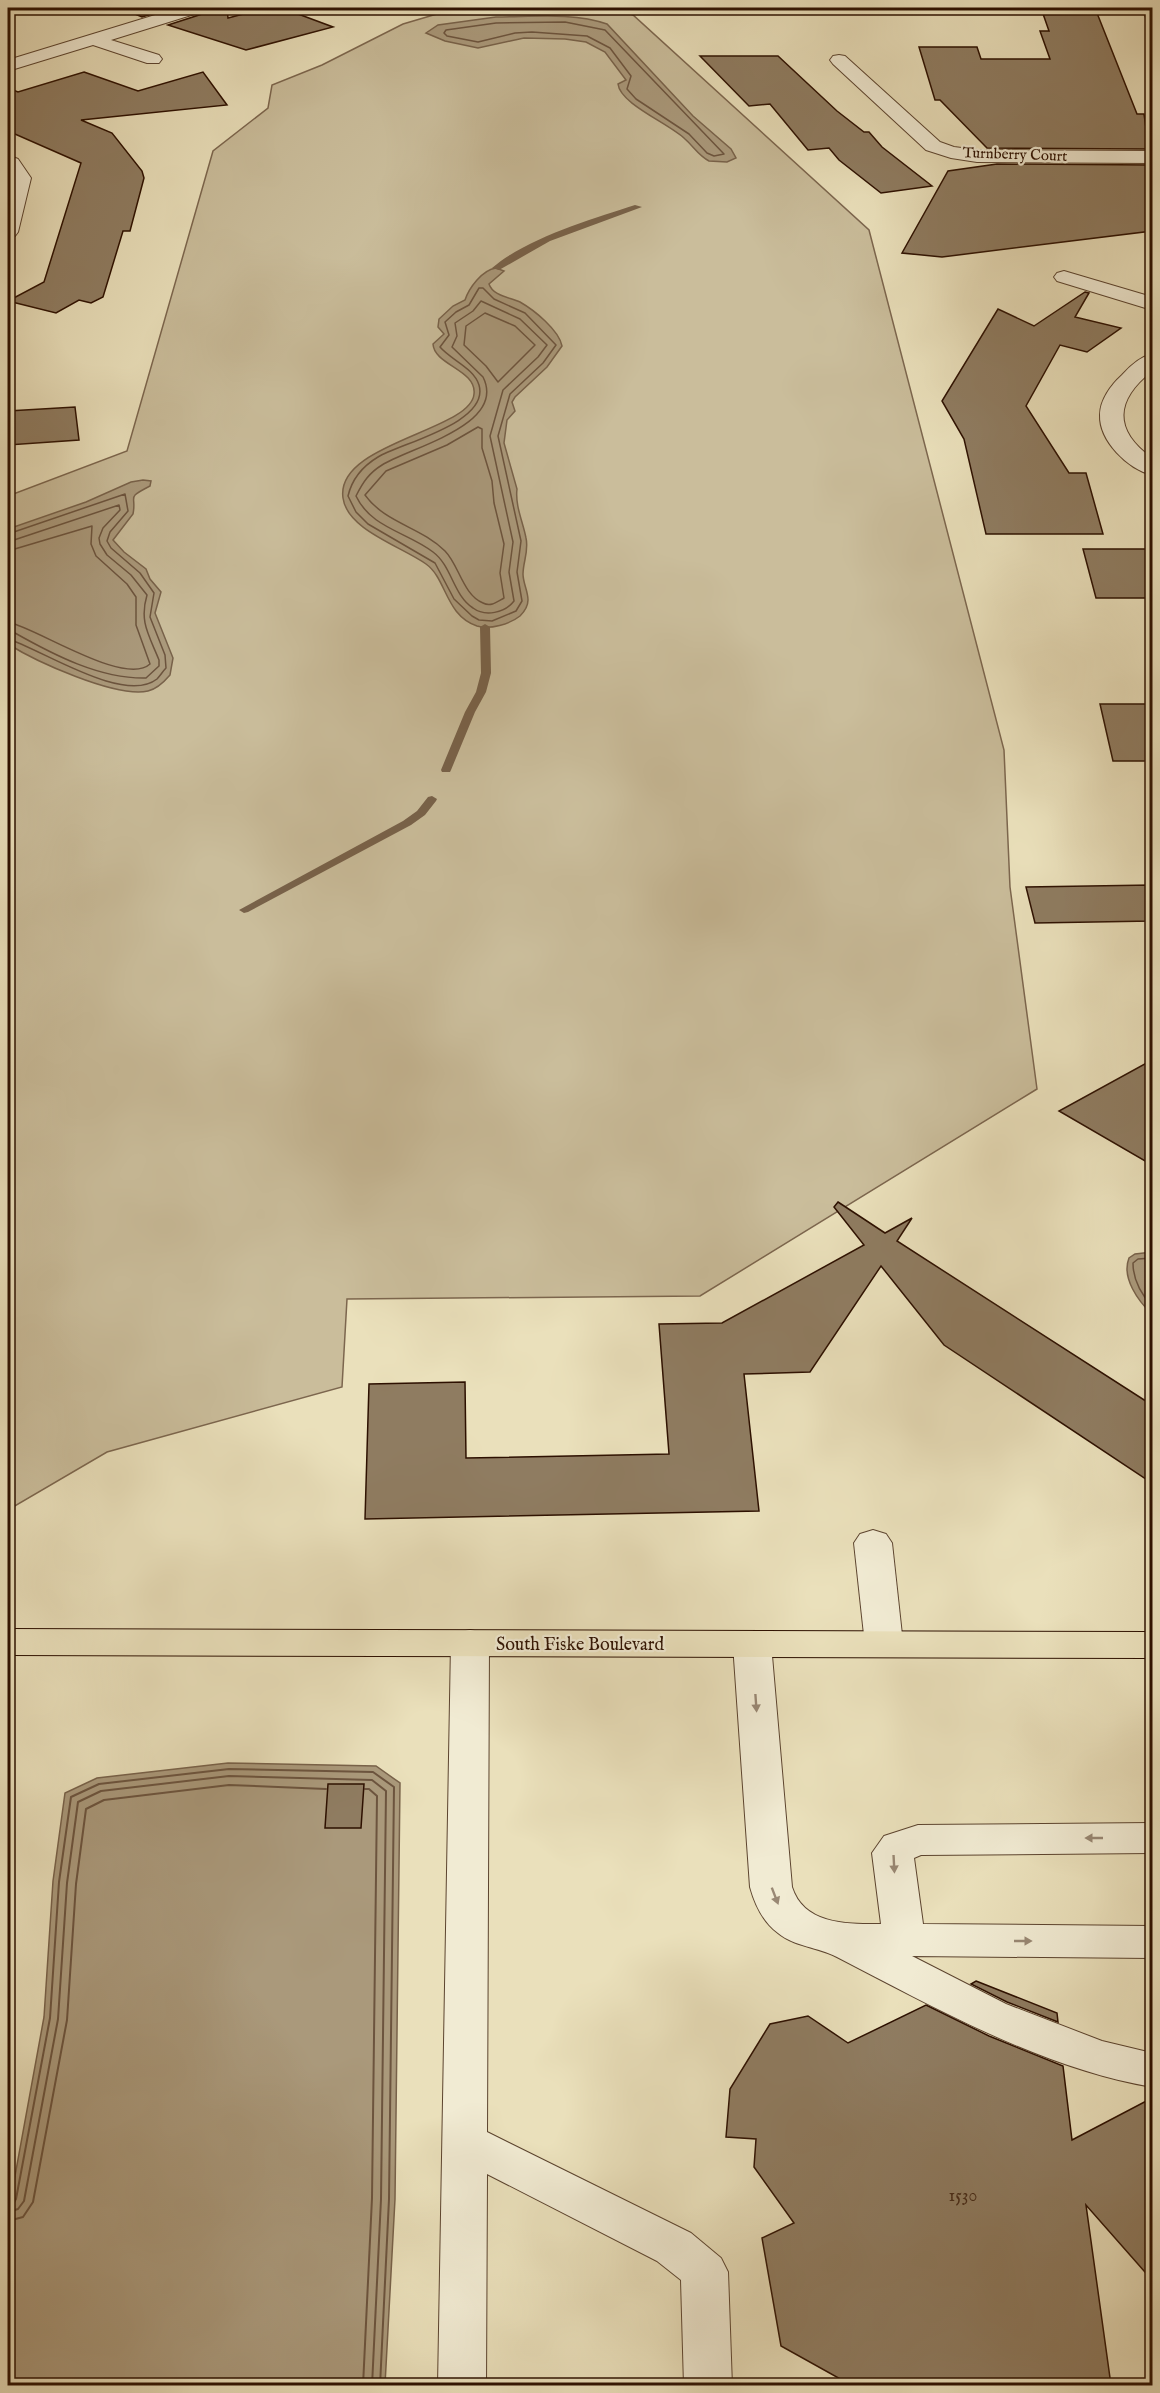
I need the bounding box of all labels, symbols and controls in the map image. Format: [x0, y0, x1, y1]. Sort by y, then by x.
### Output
street label: Turnberry Court [962, 143, 1068, 166]
street label: South Fiske Boulevard [496, 1634, 664, 1657]
one-way arrow [751, 1693, 761, 1712]
one-way arrow [1085, 1833, 1104, 1843]
one-way arrow [889, 1855, 899, 1874]
one-way arrow [770, 1888, 780, 1906]
one-way arrow [1013, 1936, 1032, 1946]
house number: 1530 [949, 2185, 977, 2208]

